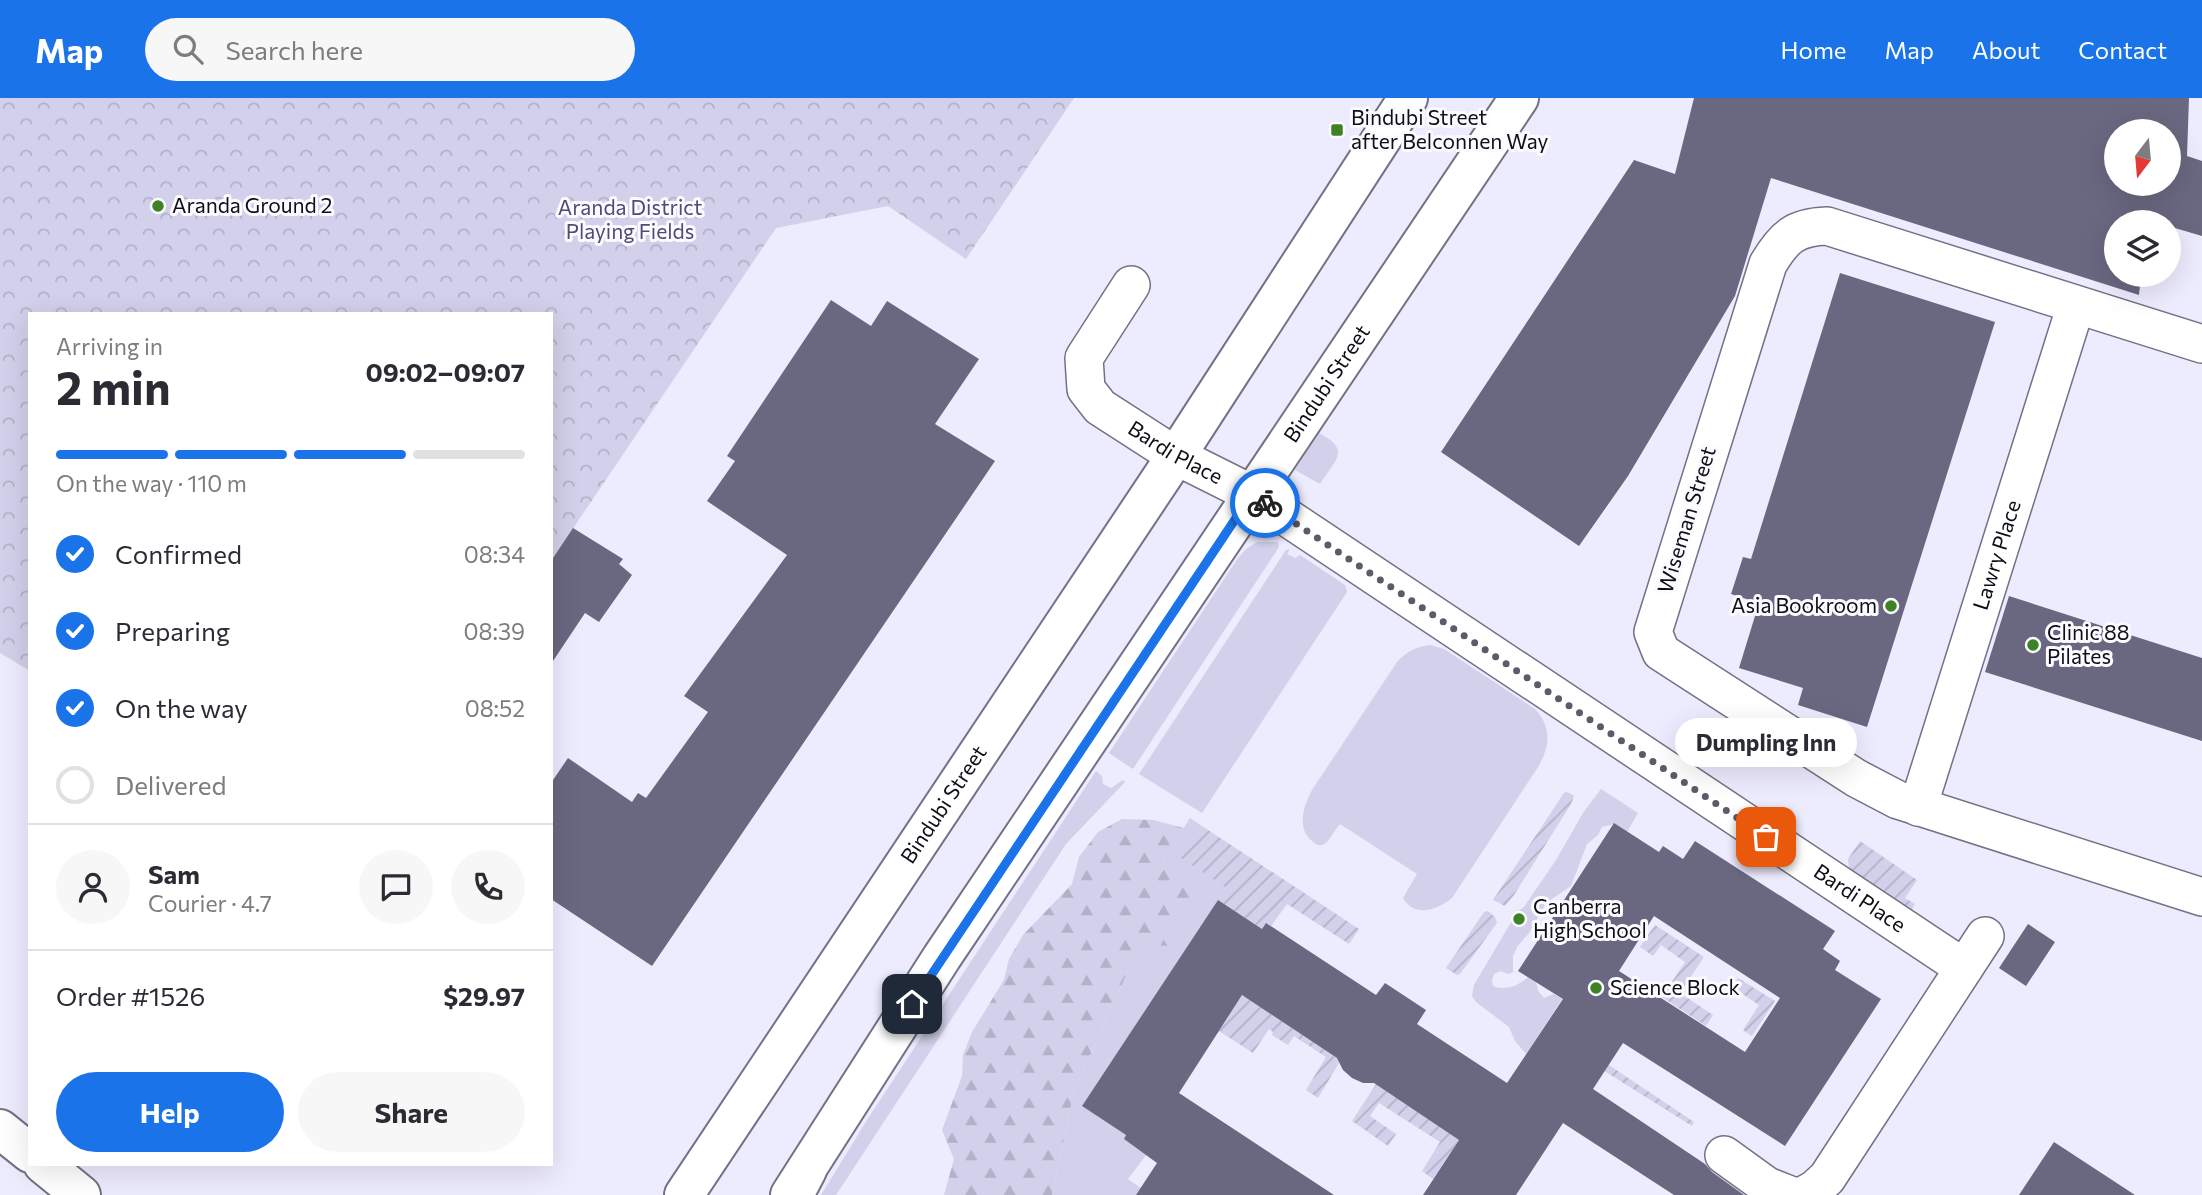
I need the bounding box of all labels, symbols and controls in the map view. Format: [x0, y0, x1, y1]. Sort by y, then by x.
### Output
search box [145, 18, 635, 81]
text: Map [35, 29, 103, 70]
icon: search [169, 30, 207, 68]
text: Search here [225, 34, 363, 65]
text: Home [1781, 35, 1847, 64]
text: Map [1885, 35, 1934, 64]
text: About [1972, 35, 2040, 64]
text: Contact [2078, 35, 2167, 64]
place label: Bindubi Street after Belconnen Way [1351, 104, 1548, 153]
north arrow [2104, 119, 2180, 196]
map controls [2104, 119, 2181, 287]
marker: Bindubi Street after Belconnen Way [1329, 122, 1345, 138]
place label: Aranda Ground 2 [172, 192, 332, 217]
park label: Aranda District Playing Fields [558, 194, 702, 243]
marker: Aranda Ground 2 [150, 198, 166, 214]
button: layers [2104, 210, 2181, 287]
street label: Bindubi Street [1277, 319, 1374, 446]
text: Arriving in [56, 332, 163, 360]
text: 09:02–09:07 [365, 356, 525, 387]
text: 2 min [56, 358, 171, 414]
street label: Bardi Place [1124, 415, 1227, 488]
street label: Wiseman Street [1651, 443, 1720, 596]
courier [1230, 468, 1300, 538]
text: On the way · 110 m [56, 469, 247, 497]
icon: bike [1246, 484, 1284, 522]
street label: Lawry Place [1967, 497, 2025, 613]
icon: check [56, 535, 94, 573]
text: Confirmed [115, 538, 242, 569]
text: 08:34 [464, 540, 525, 568]
place label: Asia Bookroom [1731, 592, 1877, 617]
marker: Asia Bookroom [1883, 598, 1899, 614]
icon: check [56, 612, 94, 650]
text: Preparing [115, 615, 230, 646]
text: 08:39 [464, 617, 525, 645]
place label: Clinic 88 Pilates [2047, 619, 2129, 668]
marker: Clinic 88 Pilates [2025, 637, 2041, 653]
icon: check [56, 689, 94, 727]
text: On the way [115, 692, 248, 723]
text: 08:52 [465, 694, 525, 722]
callout: Dumpling Inn [1675, 718, 1857, 767]
text: Dumpling Inn [1696, 728, 1836, 756]
street label: Bindubi Street [895, 740, 991, 867]
text: Delivered [115, 769, 226, 800]
pin [1736, 807, 1796, 867]
icon: bag [1747, 818, 1785, 856]
button: person [56, 850, 130, 924]
button: chat [359, 850, 433, 924]
button: phone [451, 850, 525, 924]
text: Sam [148, 858, 200, 889]
street label: Bardi Place [1810, 858, 1911, 937]
text: Courier · 4.7 [148, 889, 272, 917]
place label: Canberra High School [1533, 893, 1647, 942]
marker: Canberra High School [1511, 911, 1527, 927]
pin [882, 974, 942, 1034]
place label: Science Block [1610, 974, 1740, 999]
text: Order #1526 [56, 980, 205, 1011]
text: $29.97 [443, 980, 525, 1011]
marker: Science Block [1588, 980, 1604, 996]
icon: home [893, 985, 931, 1023]
button: Help [56, 1072, 284, 1152]
button: Share [298, 1072, 525, 1152]

